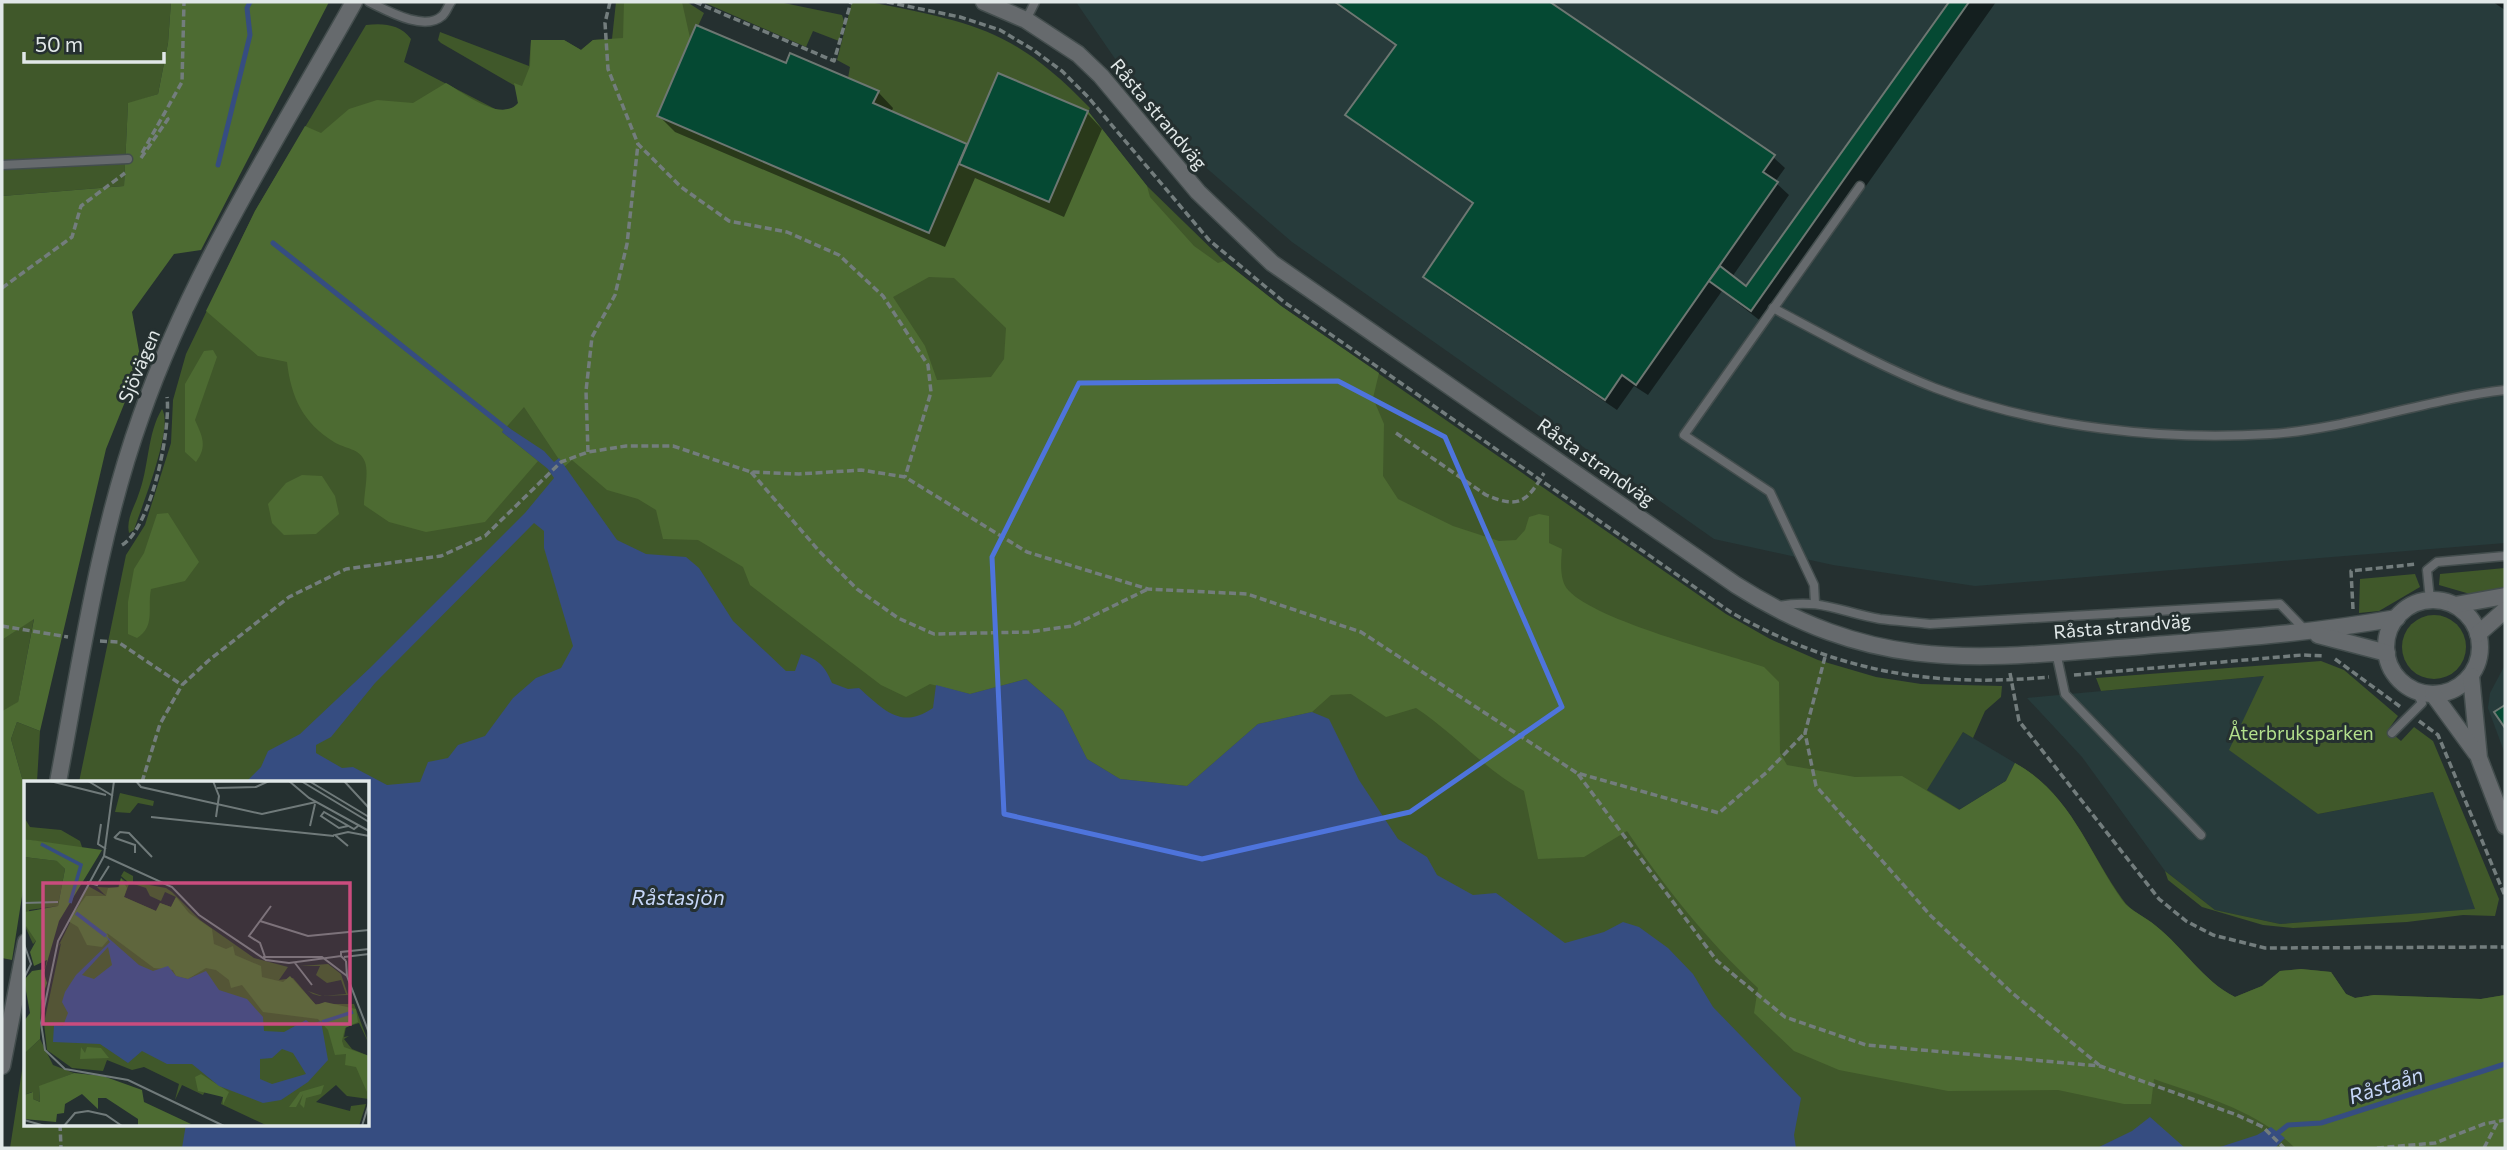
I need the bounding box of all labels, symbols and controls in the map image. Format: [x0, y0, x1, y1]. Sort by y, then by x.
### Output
scale bar [24, 21, 164, 65]
text: 50 m [35, 31, 83, 56]
street label: Råsta strandväg [1106, 54, 1212, 174]
street label: Sjövägen [113, 326, 164, 406]
street label: Råsta strandväg [1533, 413, 1659, 511]
street label: Råsta strandväg [2052, 608, 2192, 643]
park label: Återbruksparken [2228, 720, 2374, 744]
inset map [24, 781, 369, 1126]
water label: Råstasjön [631, 884, 725, 909]
water label: Råstaån [2345, 1061, 2426, 1108]

